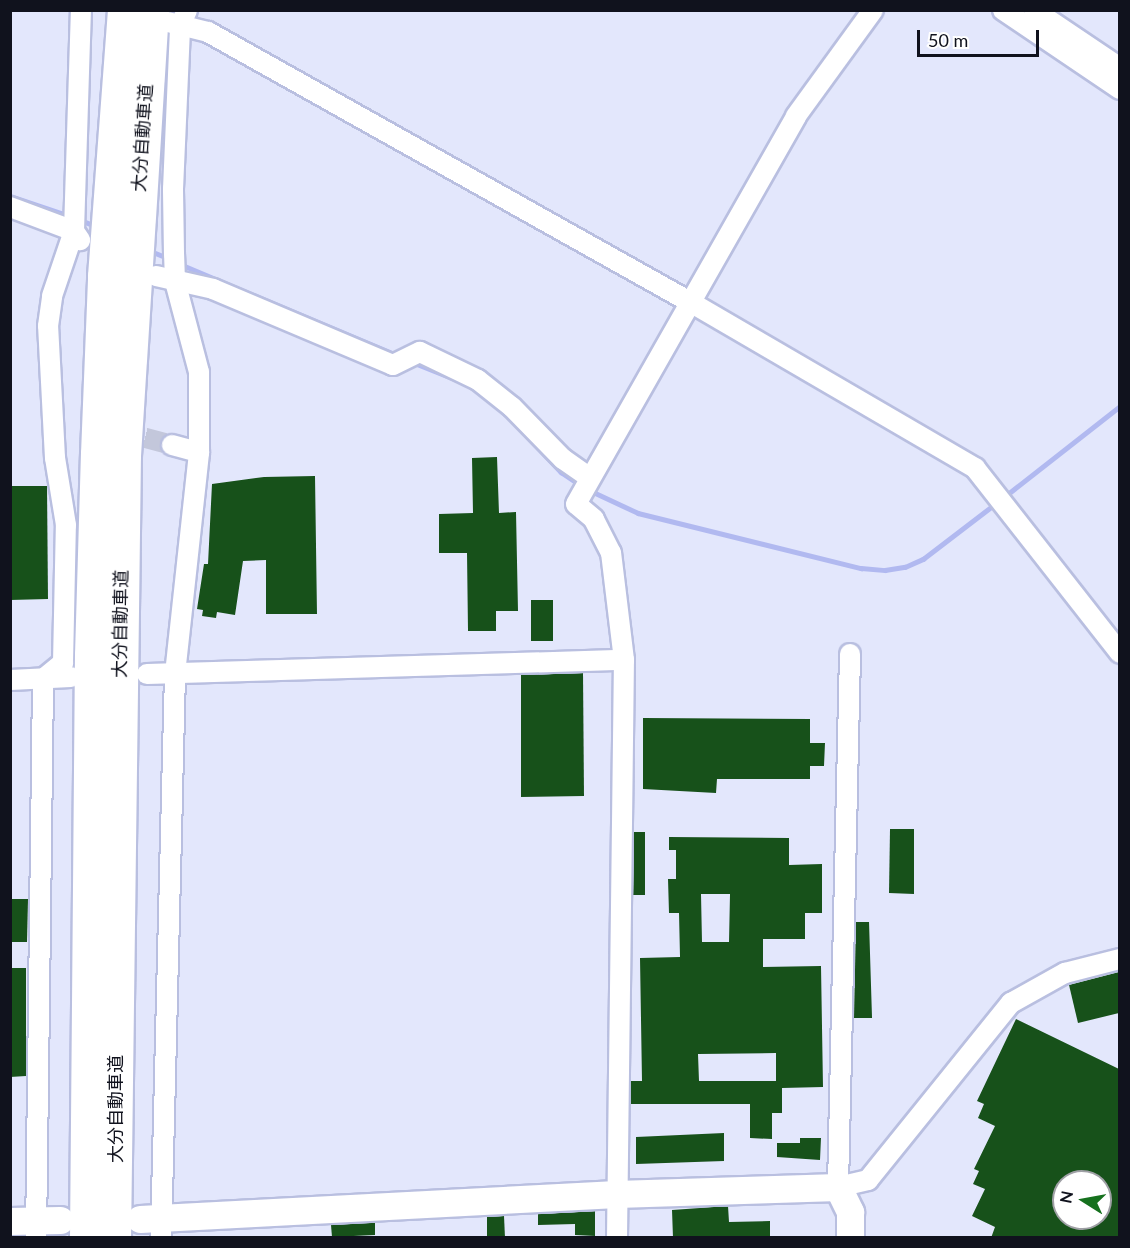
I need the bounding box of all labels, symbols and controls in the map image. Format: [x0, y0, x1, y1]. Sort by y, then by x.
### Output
scale bar [920, 18, 1042, 56]
text: 50 m [928, 29, 968, 51]
street label: 大分自動車道 [127, 83, 157, 193]
street label: 大分自動車道 [108, 570, 132, 678]
street label: 大分自動車道 [104, 1055, 126, 1163]
north arrow [1052, 1170, 1112, 1230]
text: N [1055, 1189, 1076, 1205]

